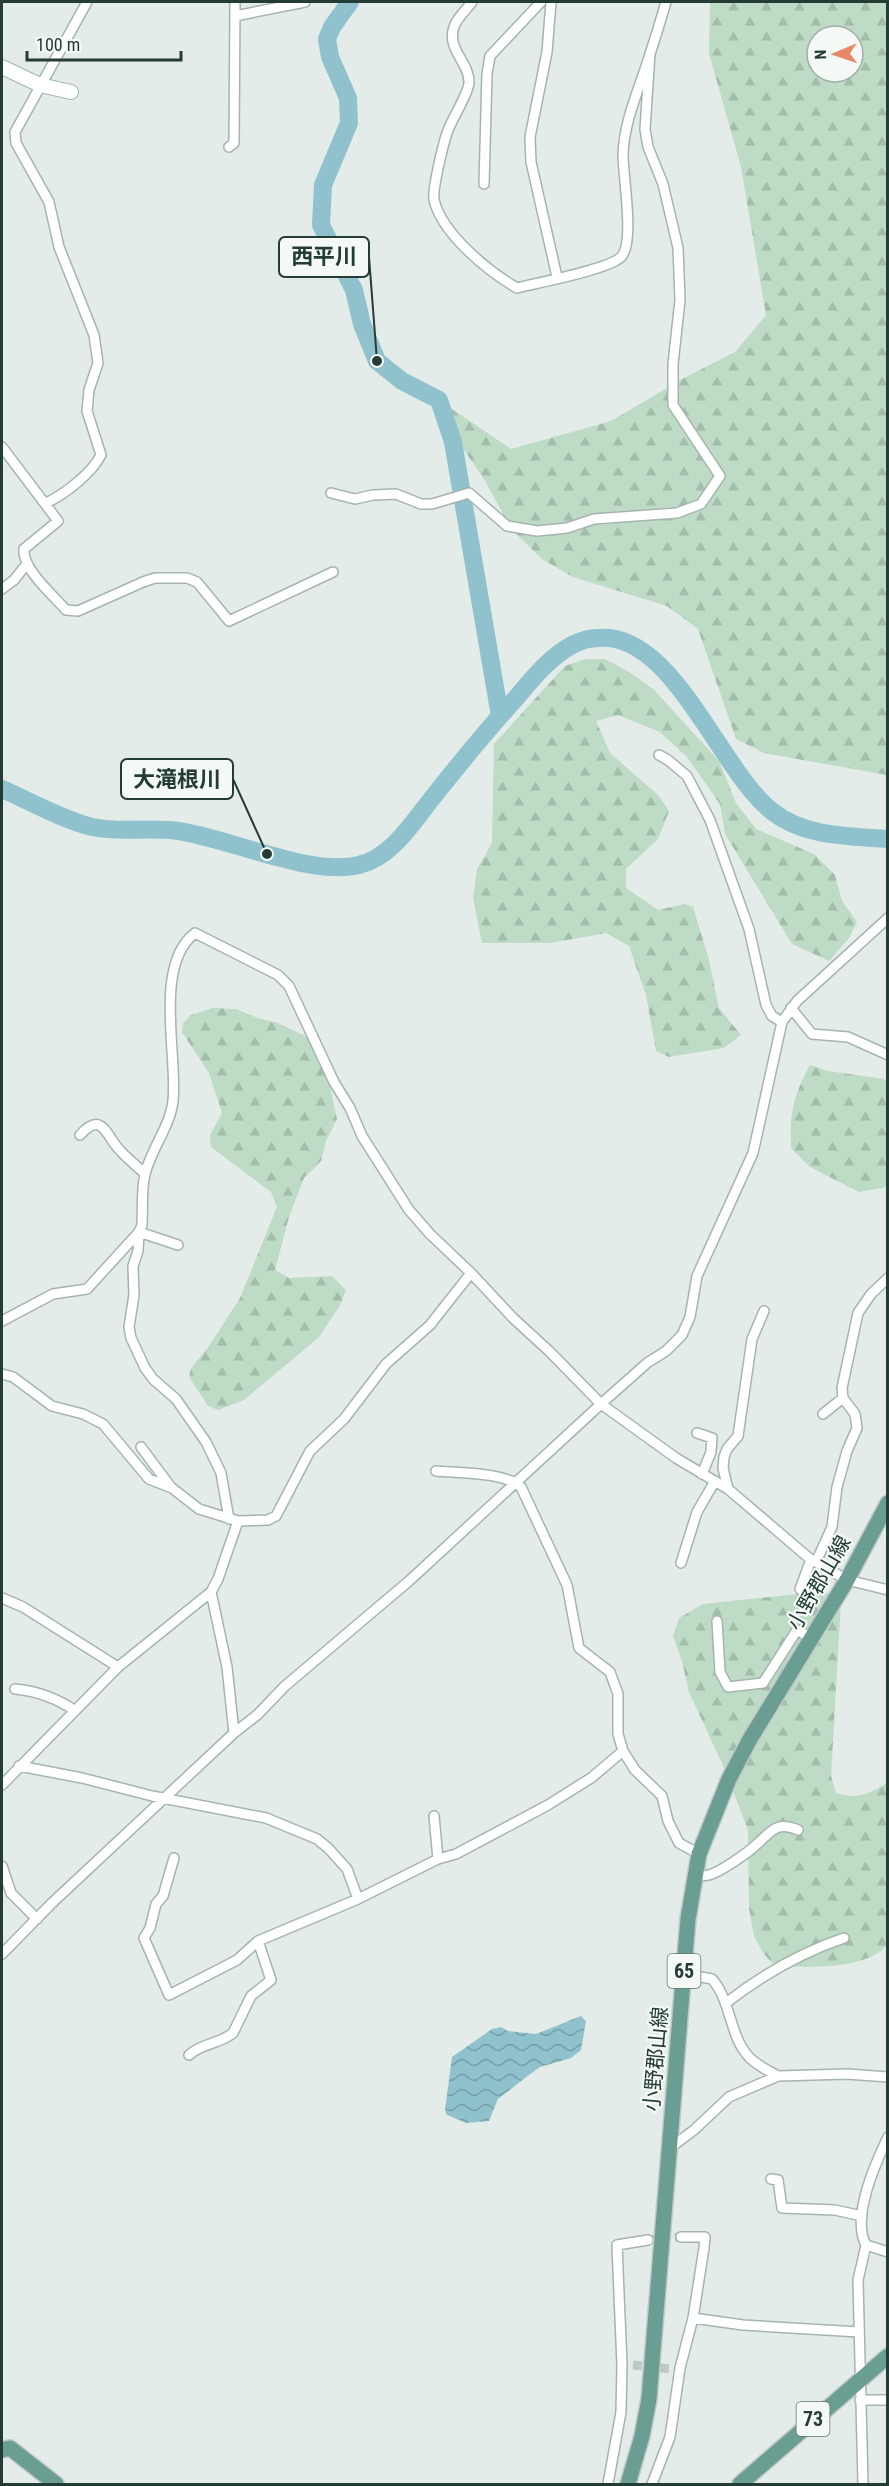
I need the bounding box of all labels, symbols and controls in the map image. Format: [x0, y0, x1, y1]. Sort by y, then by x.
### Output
scale bar [27, 24, 182, 62]
north arrow [805, 24, 865, 84]
text: 100 m [36, 34, 80, 55]
text: N [811, 49, 830, 60]
callout: 西平川 [279, 237, 369, 277]
text: 西平川 [291, 244, 357, 269]
callout: 大滝根川 [121, 759, 233, 799]
text: 大滝根川 [133, 767, 221, 792]
street label: 小野郡山線 [782, 1532, 856, 1634]
road number: 65 [668, 1954, 700, 1988]
street label: 小野郡山線 [639, 2006, 673, 2112]
road number: 73 [796, 2402, 830, 2436]

